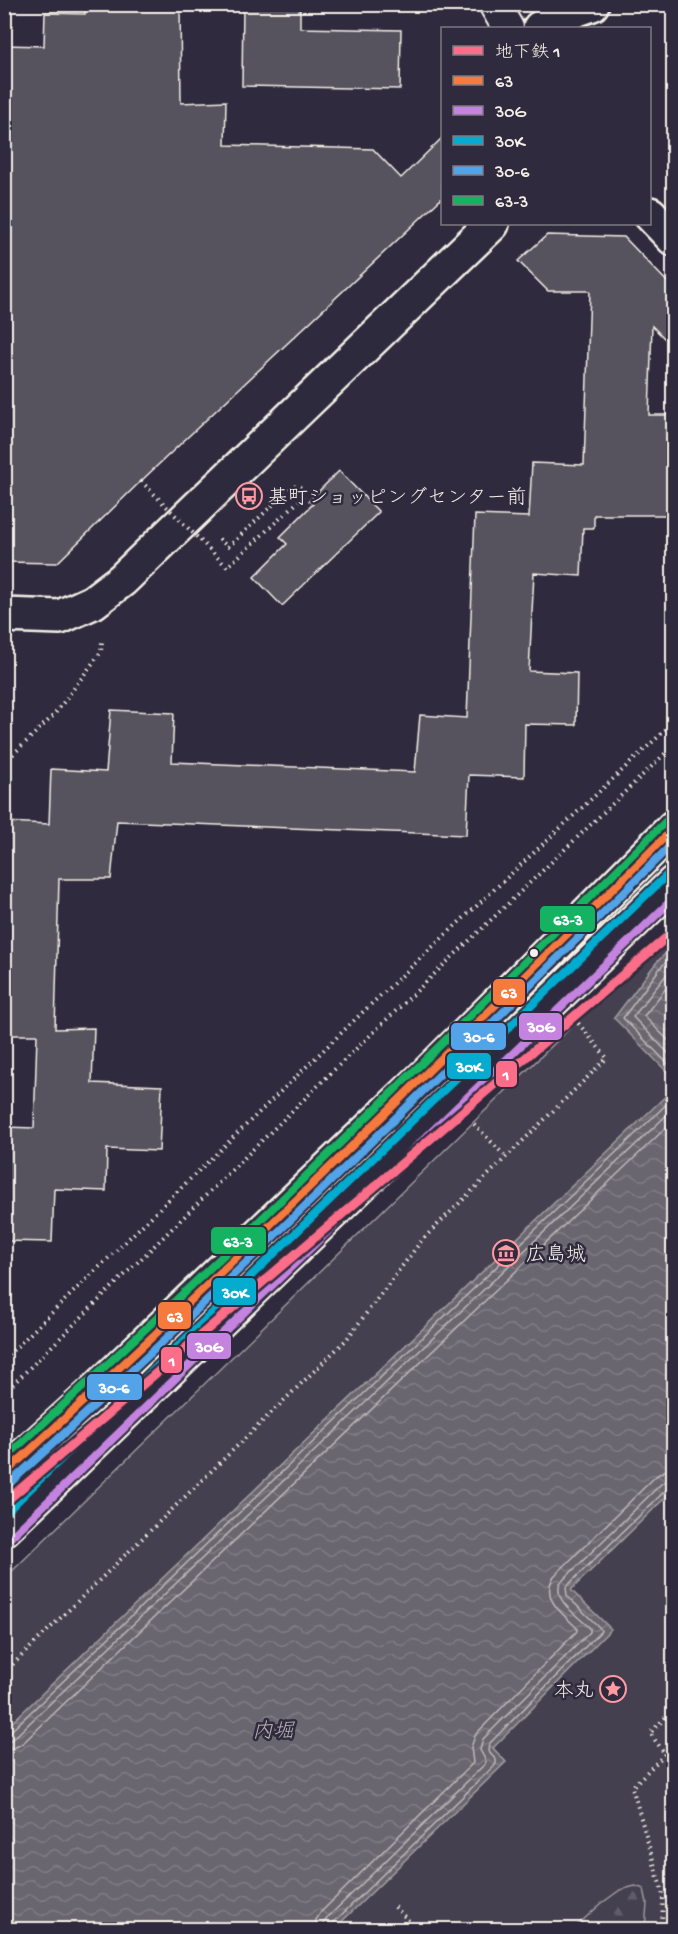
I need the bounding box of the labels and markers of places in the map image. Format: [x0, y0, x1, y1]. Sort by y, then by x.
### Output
bus stop icon: 基町ショッピングセンター前 [234, 481, 264, 511]
place label: 基町ショッピングセンター前 [268, 486, 526, 511]
unlabelled marker [528, 947, 540, 959]
museum icon: 広島城 [491, 1238, 521, 1268]
place label: 広島城 [526, 1243, 586, 1268]
place icon: 本丸 [598, 1674, 628, 1704]
place label: 本丸 [554, 1680, 594, 1704]

